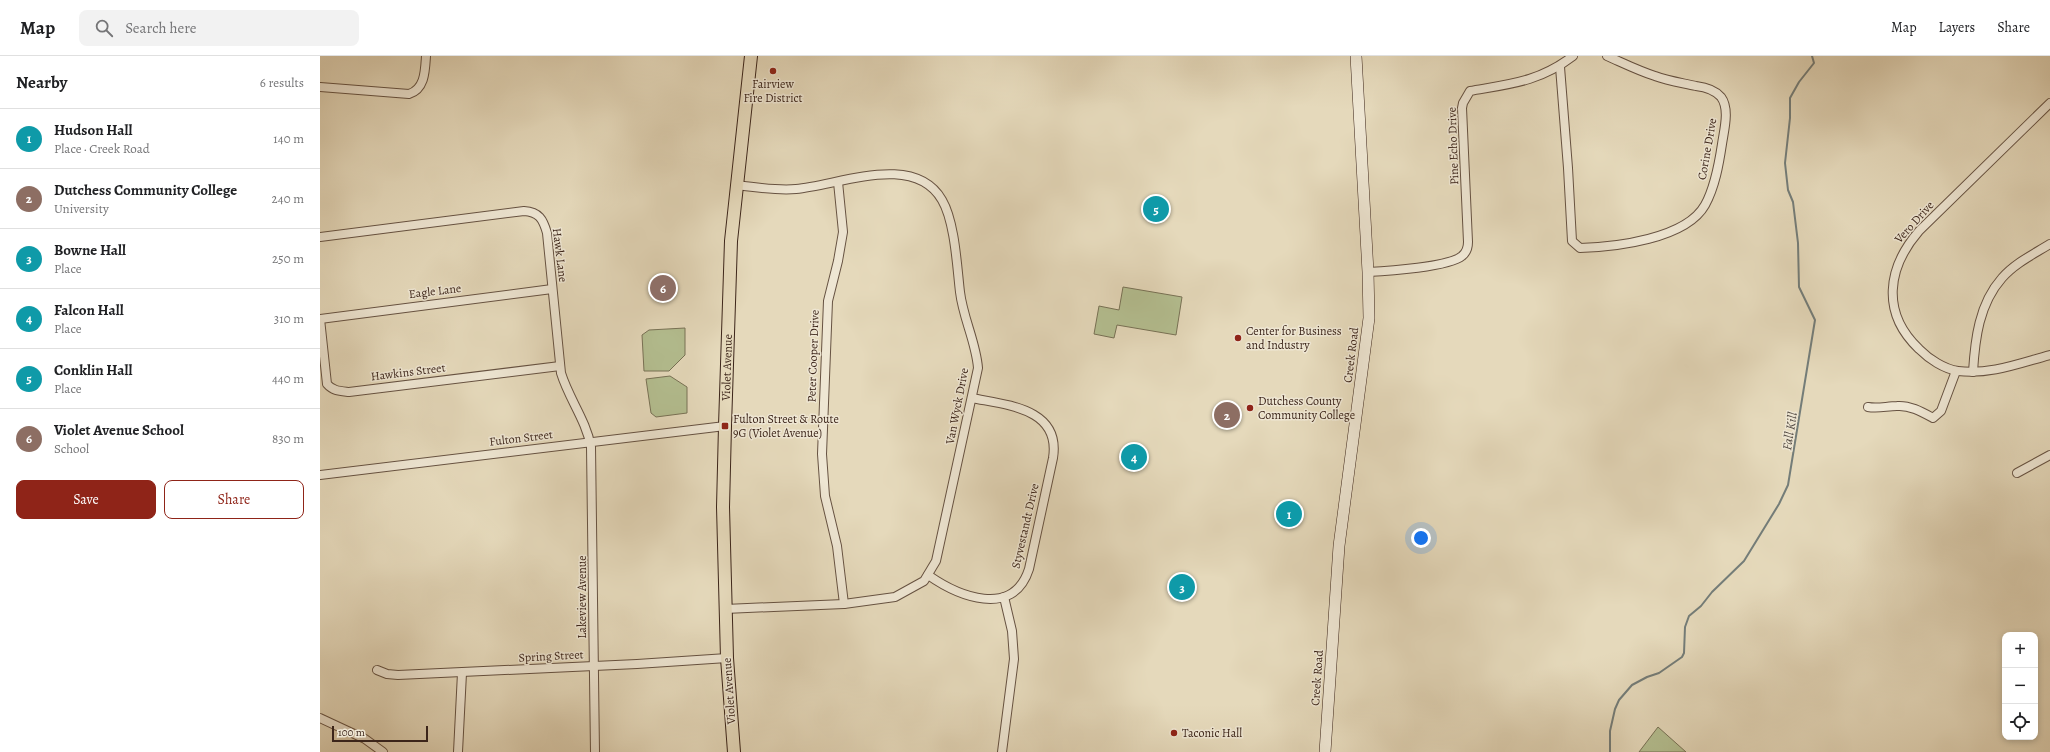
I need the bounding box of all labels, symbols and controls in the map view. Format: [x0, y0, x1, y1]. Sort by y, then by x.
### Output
search box [79, 10, 359, 46]
text: Map [20, 15, 55, 41]
icon: search [93, 17, 115, 39]
text: Search here [125, 18, 197, 38]
text: Map [1891, 18, 1917, 37]
text: Layers [1939, 18, 1975, 37]
text: Share [1997, 18, 2030, 37]
marker: Fairview Fire District [768, 66, 778, 76]
text: Nearby [16, 71, 67, 94]
text: 6 results [260, 74, 304, 91]
place label: Fairview Fire District [743, 76, 803, 106]
street label: Pine Echo Drive [1444, 107, 1462, 185]
street label: Corine Drive [1694, 117, 1720, 181]
text: Hudson Hall [54, 120, 132, 140]
text: 1 [27, 130, 31, 147]
text: 140 m [273, 130, 304, 147]
text: Place · Creek Road [54, 140, 150, 157]
text: Dutchess Community College [54, 180, 237, 200]
text: 2 [26, 190, 32, 207]
text: 240 m [272, 190, 304, 207]
pin: 5 [1143, 194, 1169, 224]
street label: Vero Drive [1890, 197, 1937, 247]
text: University [54, 200, 109, 217]
street label: Hawk Lane [549, 227, 571, 283]
text: Bowne Hall [54, 240, 126, 260]
text: 3 [26, 250, 32, 267]
text: 250 m [272, 250, 304, 267]
text: Place [54, 260, 82, 277]
pin: 6 [650, 273, 676, 303]
street label: Eagle Lane [408, 280, 462, 302]
text: Falcon Hall [54, 300, 124, 320]
street label: Peter Cooper Drive [803, 309, 823, 403]
text: 4 [26, 310, 32, 327]
text: 310 m [274, 310, 304, 327]
text: Place [54, 320, 82, 337]
place label: Center for Business and Industry [1246, 323, 1342, 353]
street label: Creek Road [1340, 326, 1362, 384]
marker: Center for Business and Industry [1233, 333, 1243, 343]
street label: Violet Avenue [718, 334, 736, 402]
street label: Hawkins Street [370, 359, 446, 385]
text: Conklin Hall [54, 360, 132, 380]
street label: Van Wyck Drive [942, 367, 972, 446]
text: 5 [26, 370, 32, 387]
text: 440 m [272, 370, 304, 387]
text: Place [54, 380, 82, 397]
place label: Dutchess County Community College [1258, 393, 1355, 423]
pin: 2 [1214, 400, 1240, 430]
marker: Dutchess County Community College [1245, 403, 1255, 413]
water label: Fall Kill [1778, 410, 1801, 451]
place label: Fulton Street & Route 9G (Violet Avenue) [733, 411, 839, 441]
text: Violet Avenue School [54, 420, 184, 440]
marker: Fulton Street & Route 9G (Violet Avenue) [720, 421, 730, 431]
street label: Fulton Street [488, 426, 554, 450]
text: 6 [26, 430, 32, 447]
text: 830 m [272, 430, 304, 447]
text: School [54, 440, 89, 457]
pin: 4 [1121, 442, 1147, 472]
button: Save [16, 480, 156, 519]
button: Share [164, 480, 304, 519]
street label: Styvestandt Drive [1007, 482, 1043, 570]
pin: 1 [1276, 499, 1302, 529]
your location [1411, 528, 1431, 548]
street label: Lakeview Avenue [574, 555, 590, 639]
pin: 3 [1169, 572, 1195, 602]
map controls [2002, 632, 2038, 740]
button: + [2002, 632, 2038, 668]
street label: Spring Street [518, 646, 584, 666]
street label: Creek Road [1307, 649, 1327, 706]
street label: Violet Avenue [719, 657, 739, 726]
button: − [2002, 668, 2038, 704]
button: locate [2002, 704, 2038, 740]
scale bar [332, 724, 428, 743]
text: 100 m [338, 725, 365, 740]
place label: Taconic Hall [1182, 725, 1242, 741]
marker: Taconic Hall [1169, 728, 1179, 738]

